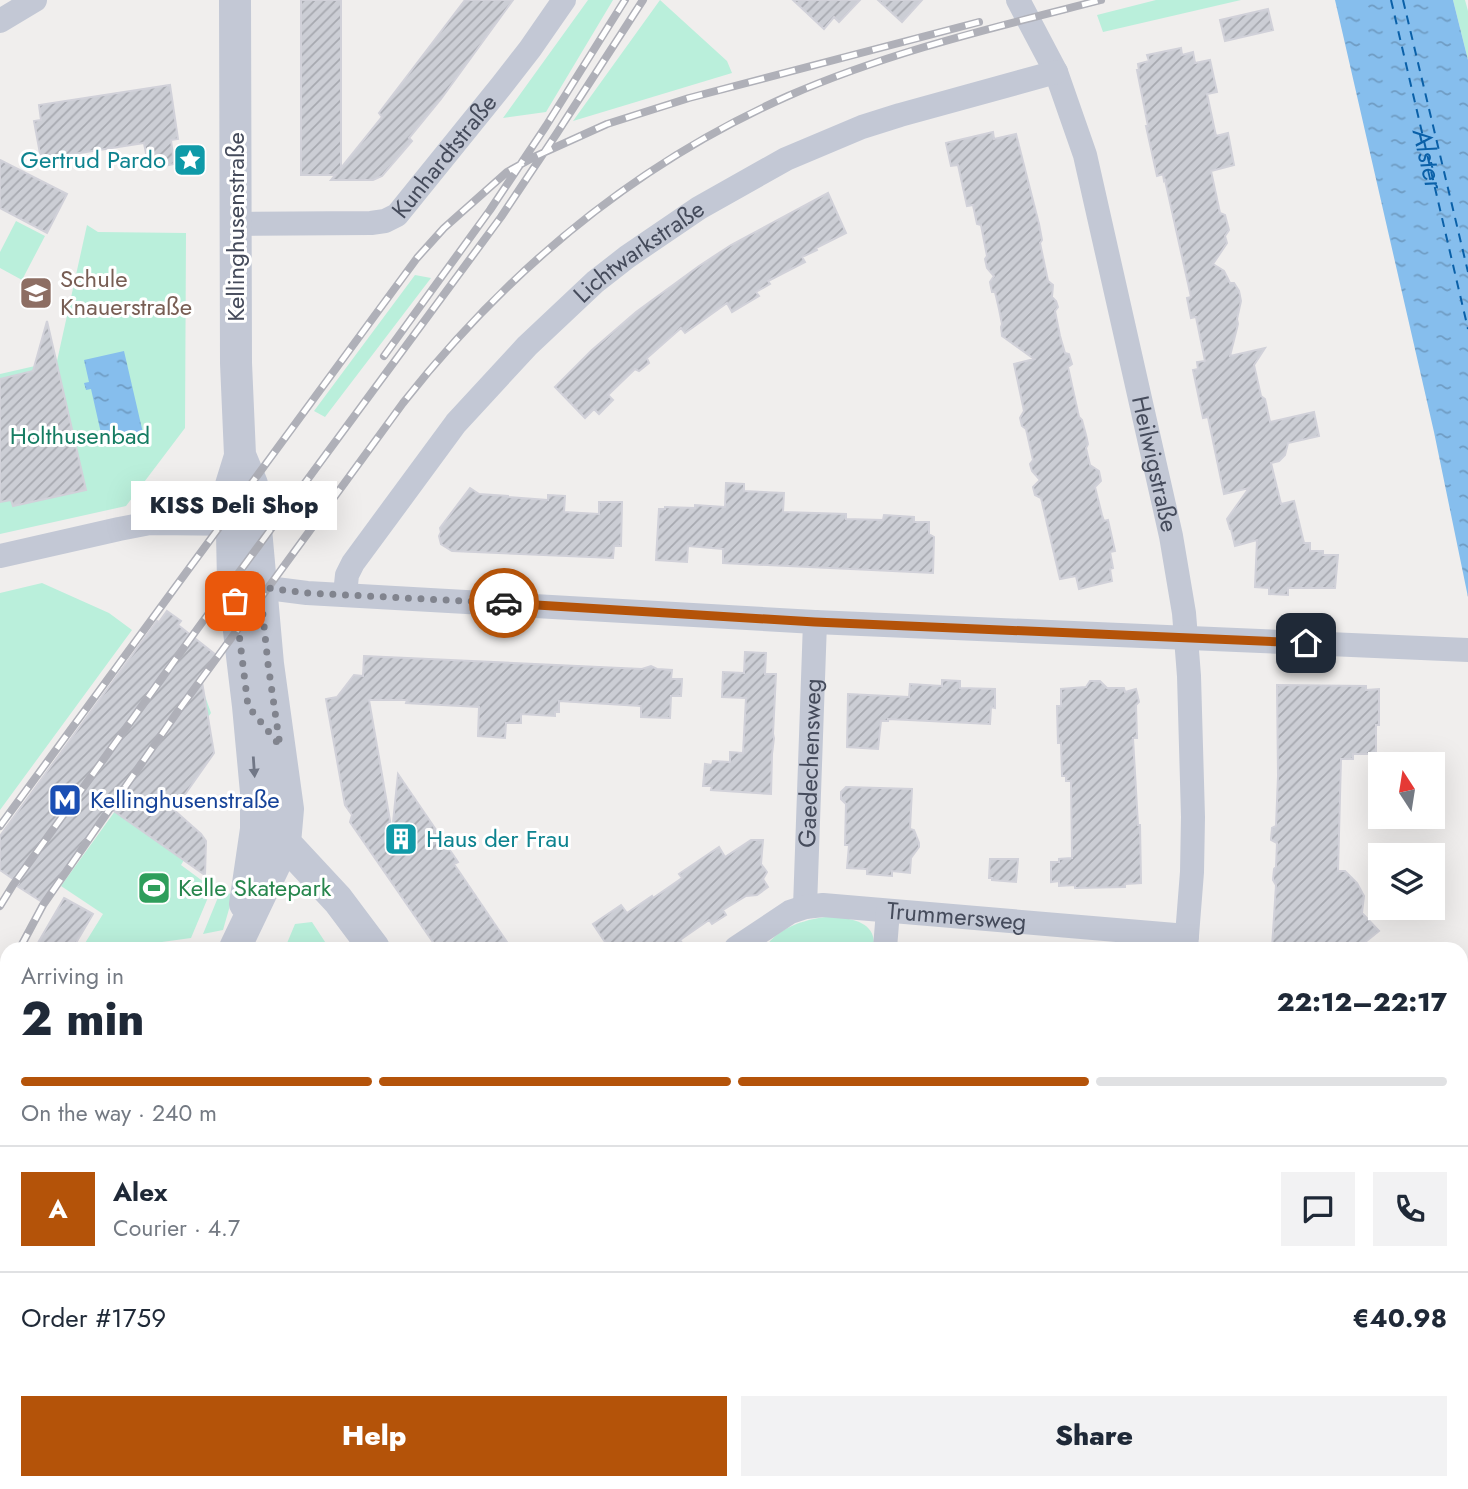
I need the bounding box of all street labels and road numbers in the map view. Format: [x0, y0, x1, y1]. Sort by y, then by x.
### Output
street label: Kunhardtstraße [383, 86, 505, 226]
street label: Kellinghusenstraße [218, 132, 253, 322]
street label: Lichtwarkstraße [565, 191, 711, 311]
street label: Heilwigstraße [1123, 392, 1188, 535]
street label: Gaedechensweg [789, 678, 830, 848]
street label: Trummersweg [886, 893, 1028, 939]

